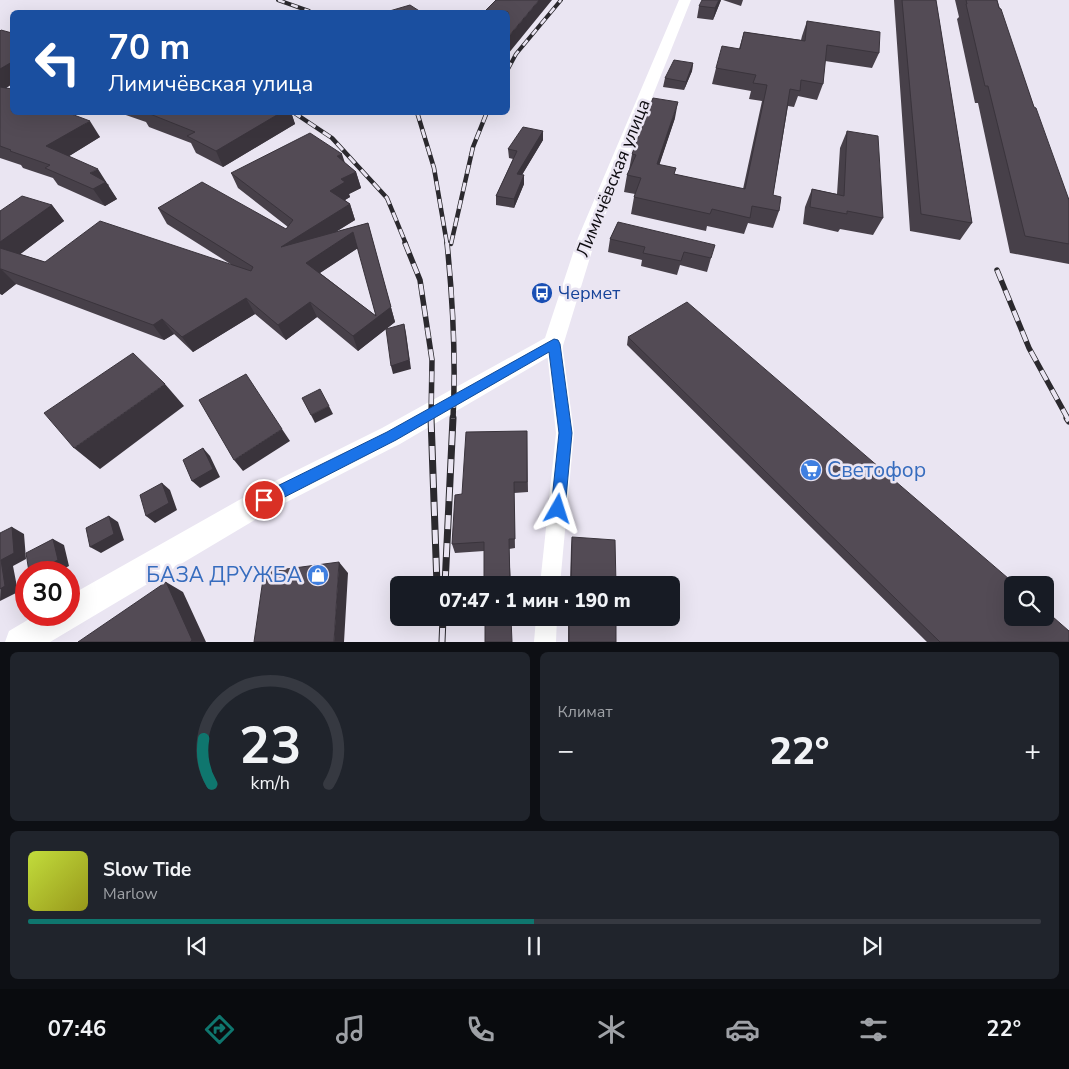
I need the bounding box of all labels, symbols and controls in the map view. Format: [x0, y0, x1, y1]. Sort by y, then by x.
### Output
text: 70 m [108, 24, 190, 71]
icon: left [25, 30, 90, 95]
text: Лимичёвская улица [108, 69, 313, 99]
street label: Лимичёвская улица [570, 96, 656, 260]
bus stop icon: Чермет [530, 281, 554, 305]
place label: Чермет [558, 281, 620, 305]
place label: Светофор [827, 456, 926, 484]
supermarket icon: Светофор [799, 458, 823, 482]
pin [243, 479, 285, 521]
position arrow [531, 482, 583, 534]
icon: arrive [250, 486, 278, 514]
speed limit sign: 30 [15, 561, 80, 626]
place label: БАЗА ДРУЖБА [146, 561, 302, 589]
shop icon: БАЗА ДРУЖБА [306, 563, 330, 587]
map controls [1004, 576, 1054, 626]
button: search [1004, 576, 1054, 626]
text: 07:47 · 1 мин · 190 m [439, 588, 631, 614]
text: Климат [558, 701, 613, 723]
text: 23 [239, 710, 301, 781]
text: 22° [769, 726, 829, 777]
text: − [558, 732, 574, 770]
text: + [1024, 732, 1041, 770]
text: km/h [250, 771, 289, 795]
text: Slow Tide [103, 857, 191, 883]
text: Marlow [103, 883, 158, 905]
icon: previous [183, 932, 211, 960]
icon: pause [520, 932, 548, 960]
icon: next [858, 932, 886, 960]
icon: directions [202, 1012, 237, 1047]
icon: music [333, 1012, 368, 1047]
icon: phone [463, 1012, 498, 1047]
icon: climate [594, 1012, 629, 1047]
icon: car [725, 1012, 760, 1047]
icon: filters [856, 1012, 891, 1047]
text: 07:46 [48, 1014, 106, 1044]
text: 22° [986, 1014, 1021, 1044]

